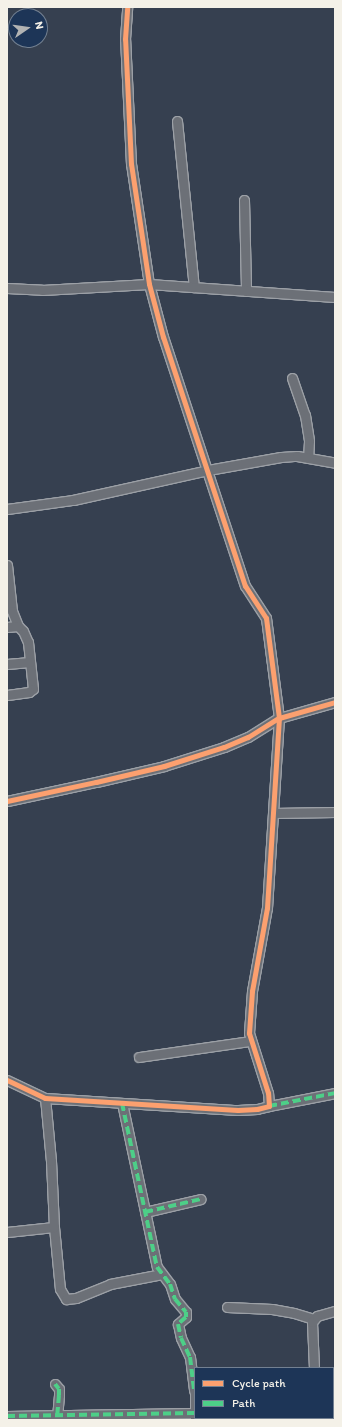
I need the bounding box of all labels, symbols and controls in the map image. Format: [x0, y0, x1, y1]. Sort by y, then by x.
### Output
north arrow [8, 8, 48, 48]
text: N [32, 20, 46, 30]
legend [194, 1367, 334, 1419]
text: Cycle path [232, 1376, 286, 1390]
text: Path [232, 1396, 255, 1410]

